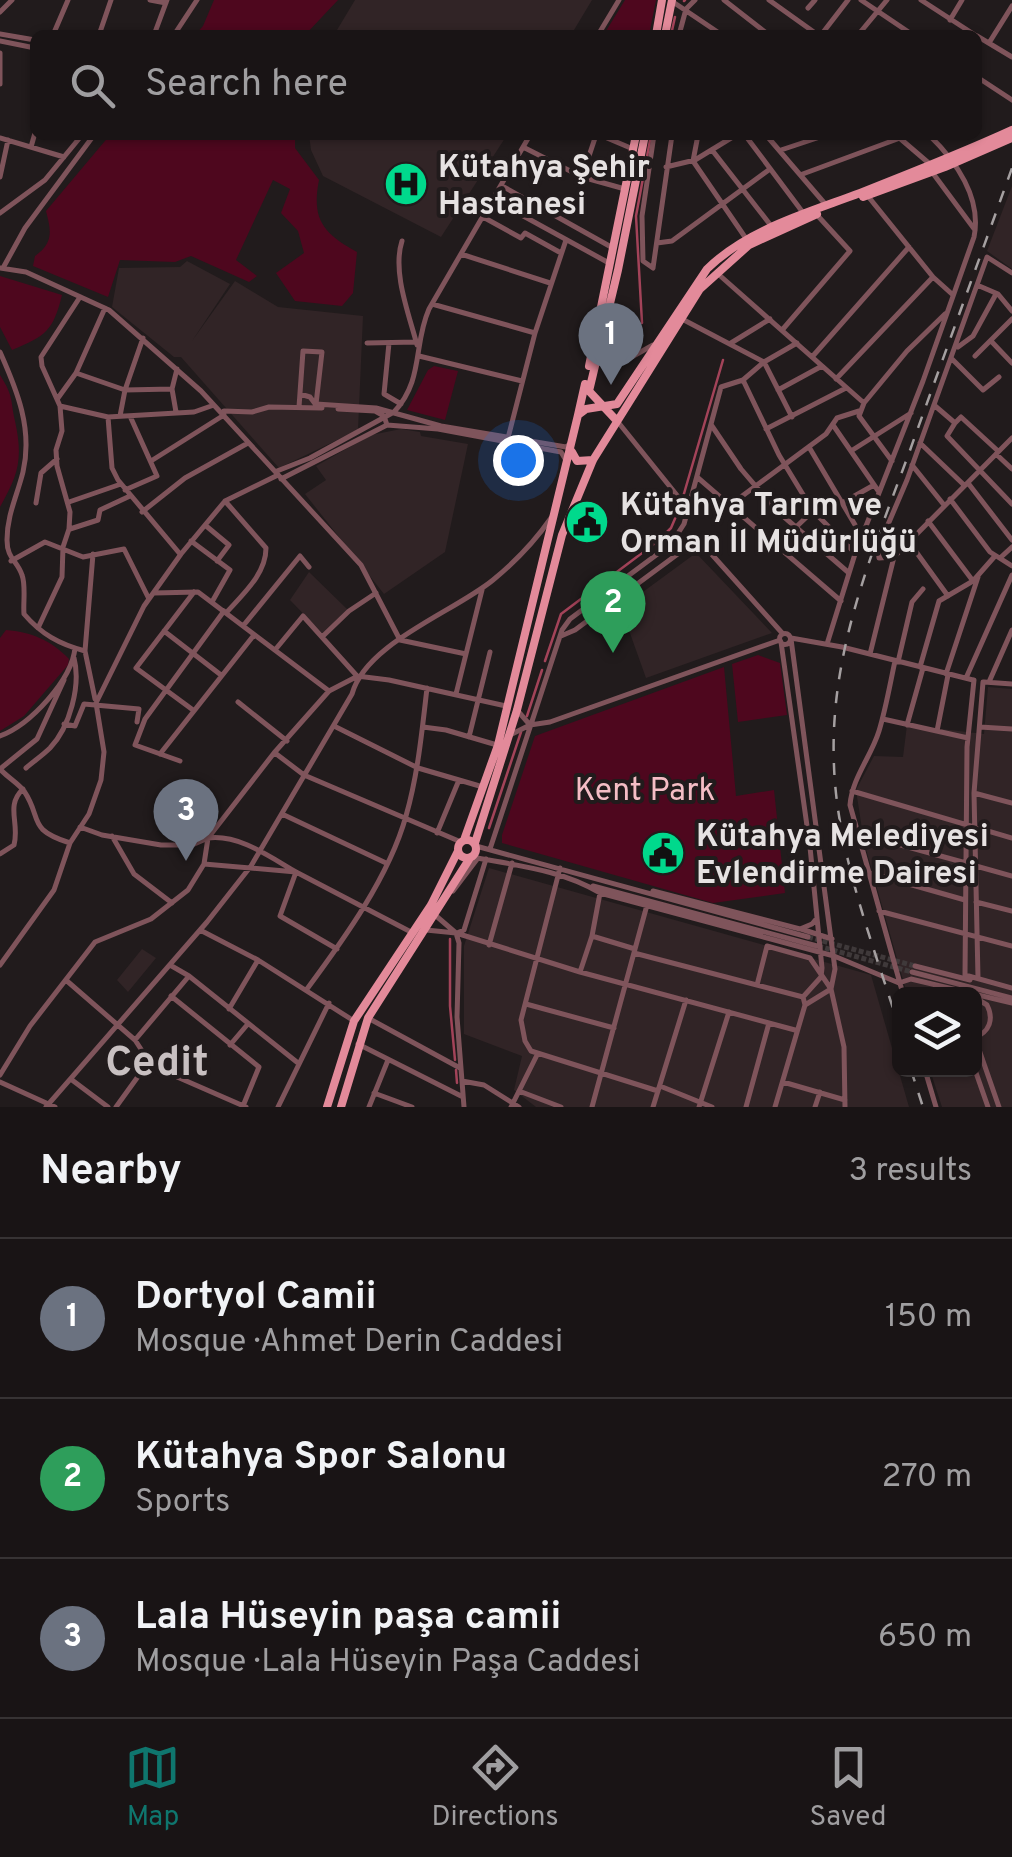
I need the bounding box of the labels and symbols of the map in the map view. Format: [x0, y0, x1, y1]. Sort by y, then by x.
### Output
place label: Kütahya Şehir Hastanesi [438, 149, 650, 226]
hospital icon: Kütahya Şehir Hastanesi [383, 161, 429, 207]
pin: 1 [578, 302, 644, 385]
your location [493, 435, 544, 486]
place label: Kütahya Tarım ve Orman İl Müdürlüğü [620, 487, 917, 564]
public building icon: Kütahya Tarım ve Orman İl Müdürlüğü [564, 499, 610, 545]
pin: 2 [580, 570, 646, 653]
park label: Kent Park [574, 772, 716, 812]
pin: 3 [154, 778, 218, 861]
place label: Kütahya Melediyesi Evlendirme Dairesi [696, 818, 989, 895]
public building icon: Kütahya Melediyesi Evlendirme Dairesi [640, 830, 686, 876]
district label: Cedit [105, 1038, 209, 1091]

